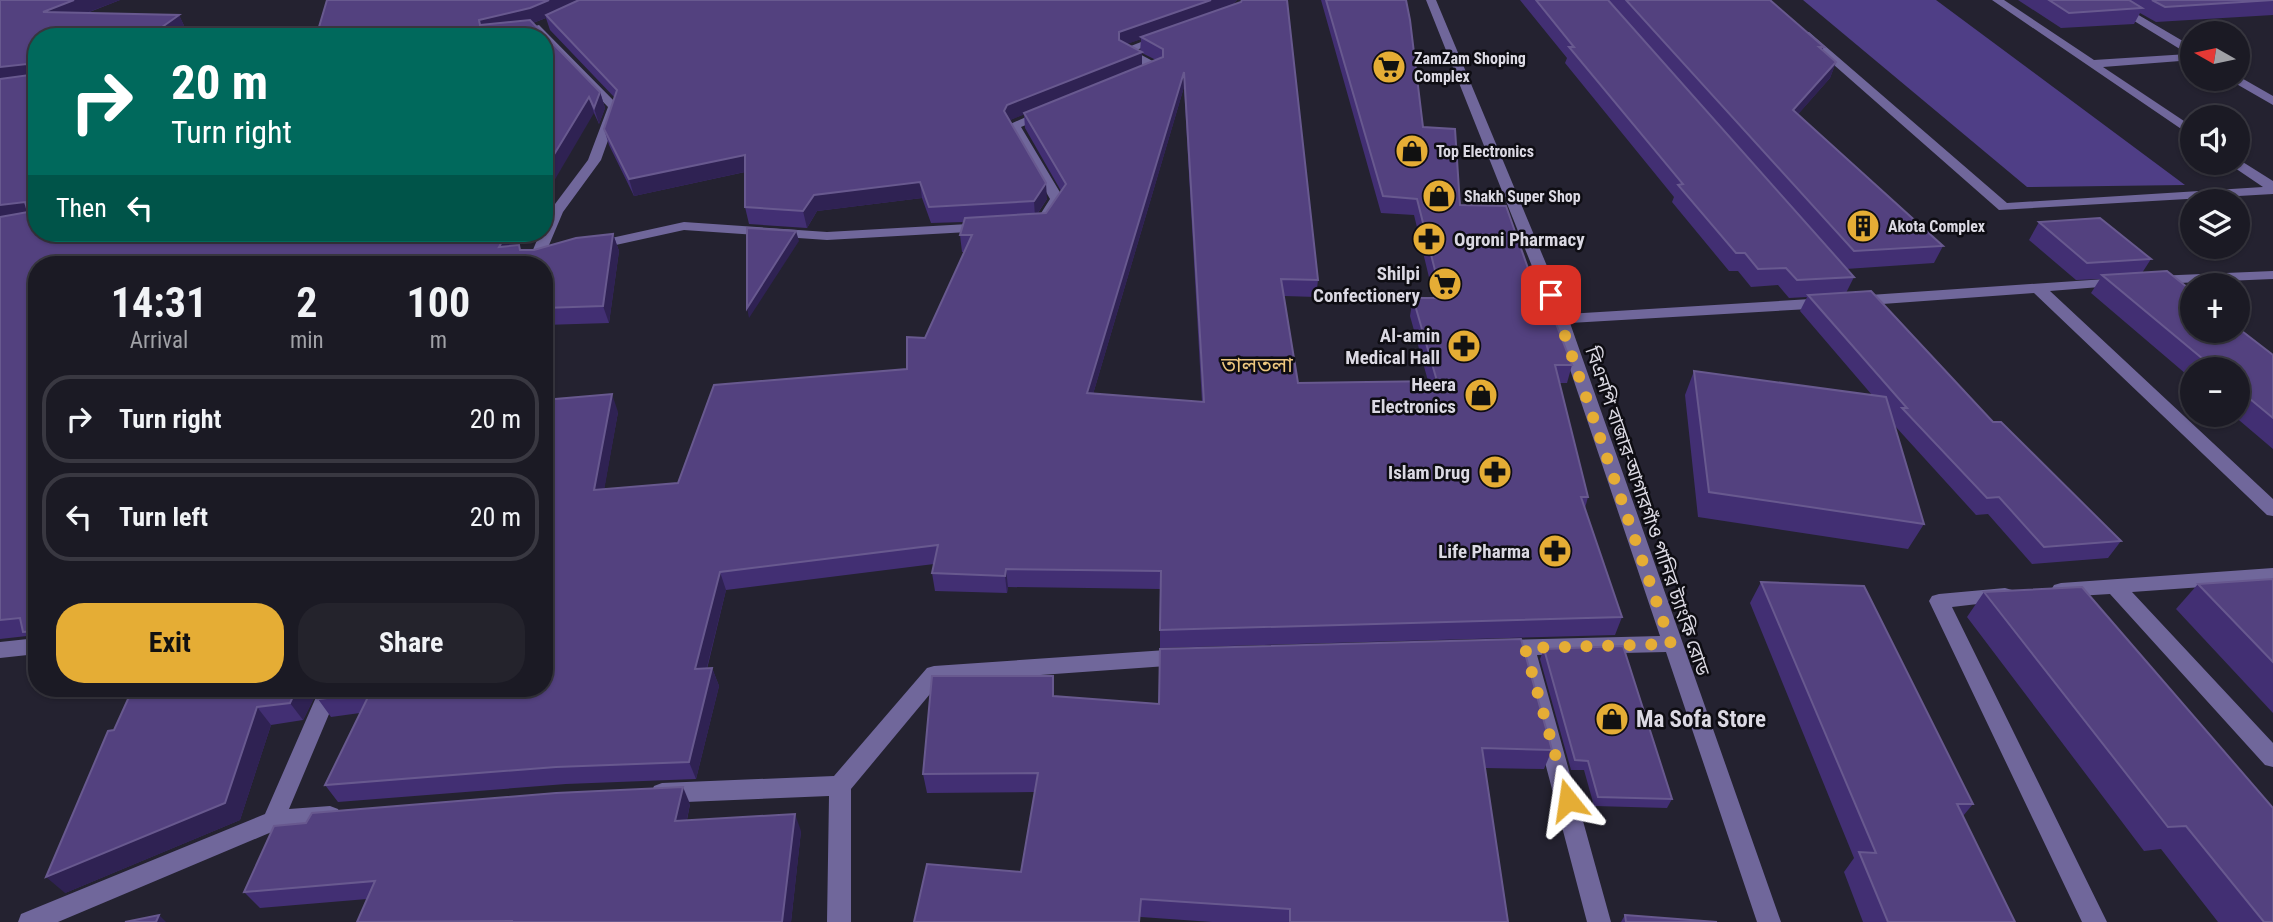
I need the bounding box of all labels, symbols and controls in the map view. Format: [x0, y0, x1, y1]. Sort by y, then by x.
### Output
north arrow [2180, 21, 2250, 91]
map controls [2180, 21, 2250, 427]
supermarket icon: ZamZam Shoping Complex [1370, 48, 1408, 86]
place label: ZamZam Shoping Complex [1414, 49, 1526, 86]
text: 20 m [171, 54, 268, 111]
icon: right [56, 56, 147, 147]
button: sound [2180, 105, 2250, 175]
text: Turn right [171, 113, 292, 151]
shop icon: Top Electronics [1393, 132, 1431, 170]
place label: Top Electronics [1436, 142, 1534, 161]
shop icon: Shakh Super Shop [1420, 177, 1458, 215]
place label: Shakh Super Shop [1464, 187, 1581, 206]
icon: left [121, 189, 159, 227]
button: layers [2180, 189, 2250, 259]
text: Then [56, 193, 107, 223]
building icon: Akota Complex [1844, 207, 1882, 245]
place label: Akota Complex [1888, 217, 1986, 236]
pharmacy icon: Ogroni Pharmacy [1410, 220, 1448, 258]
place label: Ogroni Pharmacy [1454, 228, 1585, 251]
place label: Shilpi Confectionery [1313, 262, 1421, 307]
supermarket icon: Shilpi Confectionery [1426, 265, 1464, 303]
pin [1521, 265, 1581, 325]
button: + [2180, 273, 2250, 343]
icon: arrive [1532, 276, 1570, 314]
text: 14:31 [111, 278, 207, 327]
text: 2 [296, 278, 317, 327]
text: 100 [406, 278, 470, 327]
place label: Al-amin Medical Hall [1345, 324, 1440, 369]
text: Arrival [130, 327, 188, 354]
text: min [290, 327, 324, 354]
text: m [430, 327, 447, 354]
pharmacy icon: Al-amin Medical Hall [1445, 327, 1483, 365]
street label: বিএনপি বাজার-আগারগাঁও পানির ট্যাংকি রোড [1580, 343, 1715, 679]
district label: তালতলা [1220, 353, 1293, 377]
button: − [2180, 357, 2250, 427]
place label: Heera Electronics [1371, 373, 1456, 418]
shop icon: Heera Electronics [1462, 376, 1500, 414]
icon: right [60, 400, 98, 438]
text: Turn right [119, 404, 221, 434]
text: 20 m [470, 404, 521, 434]
pharmacy icon: Islam Drug [1476, 453, 1514, 491]
place label: Islam Drug [1388, 461, 1470, 484]
icon: left [60, 498, 98, 536]
text: Turn left [119, 502, 208, 532]
text: 20 m [470, 502, 521, 532]
pharmacy icon: Life Pharma [1536, 532, 1574, 570]
place label: Life Pharma [1438, 540, 1530, 563]
button: Exit [56, 603, 284, 683]
button: Share [298, 603, 525, 683]
shop icon: Ma Sofa Store [1593, 700, 1631, 738]
place label: Ma Sofa Store [1636, 706, 1766, 733]
position arrow [1531, 763, 1605, 837]

